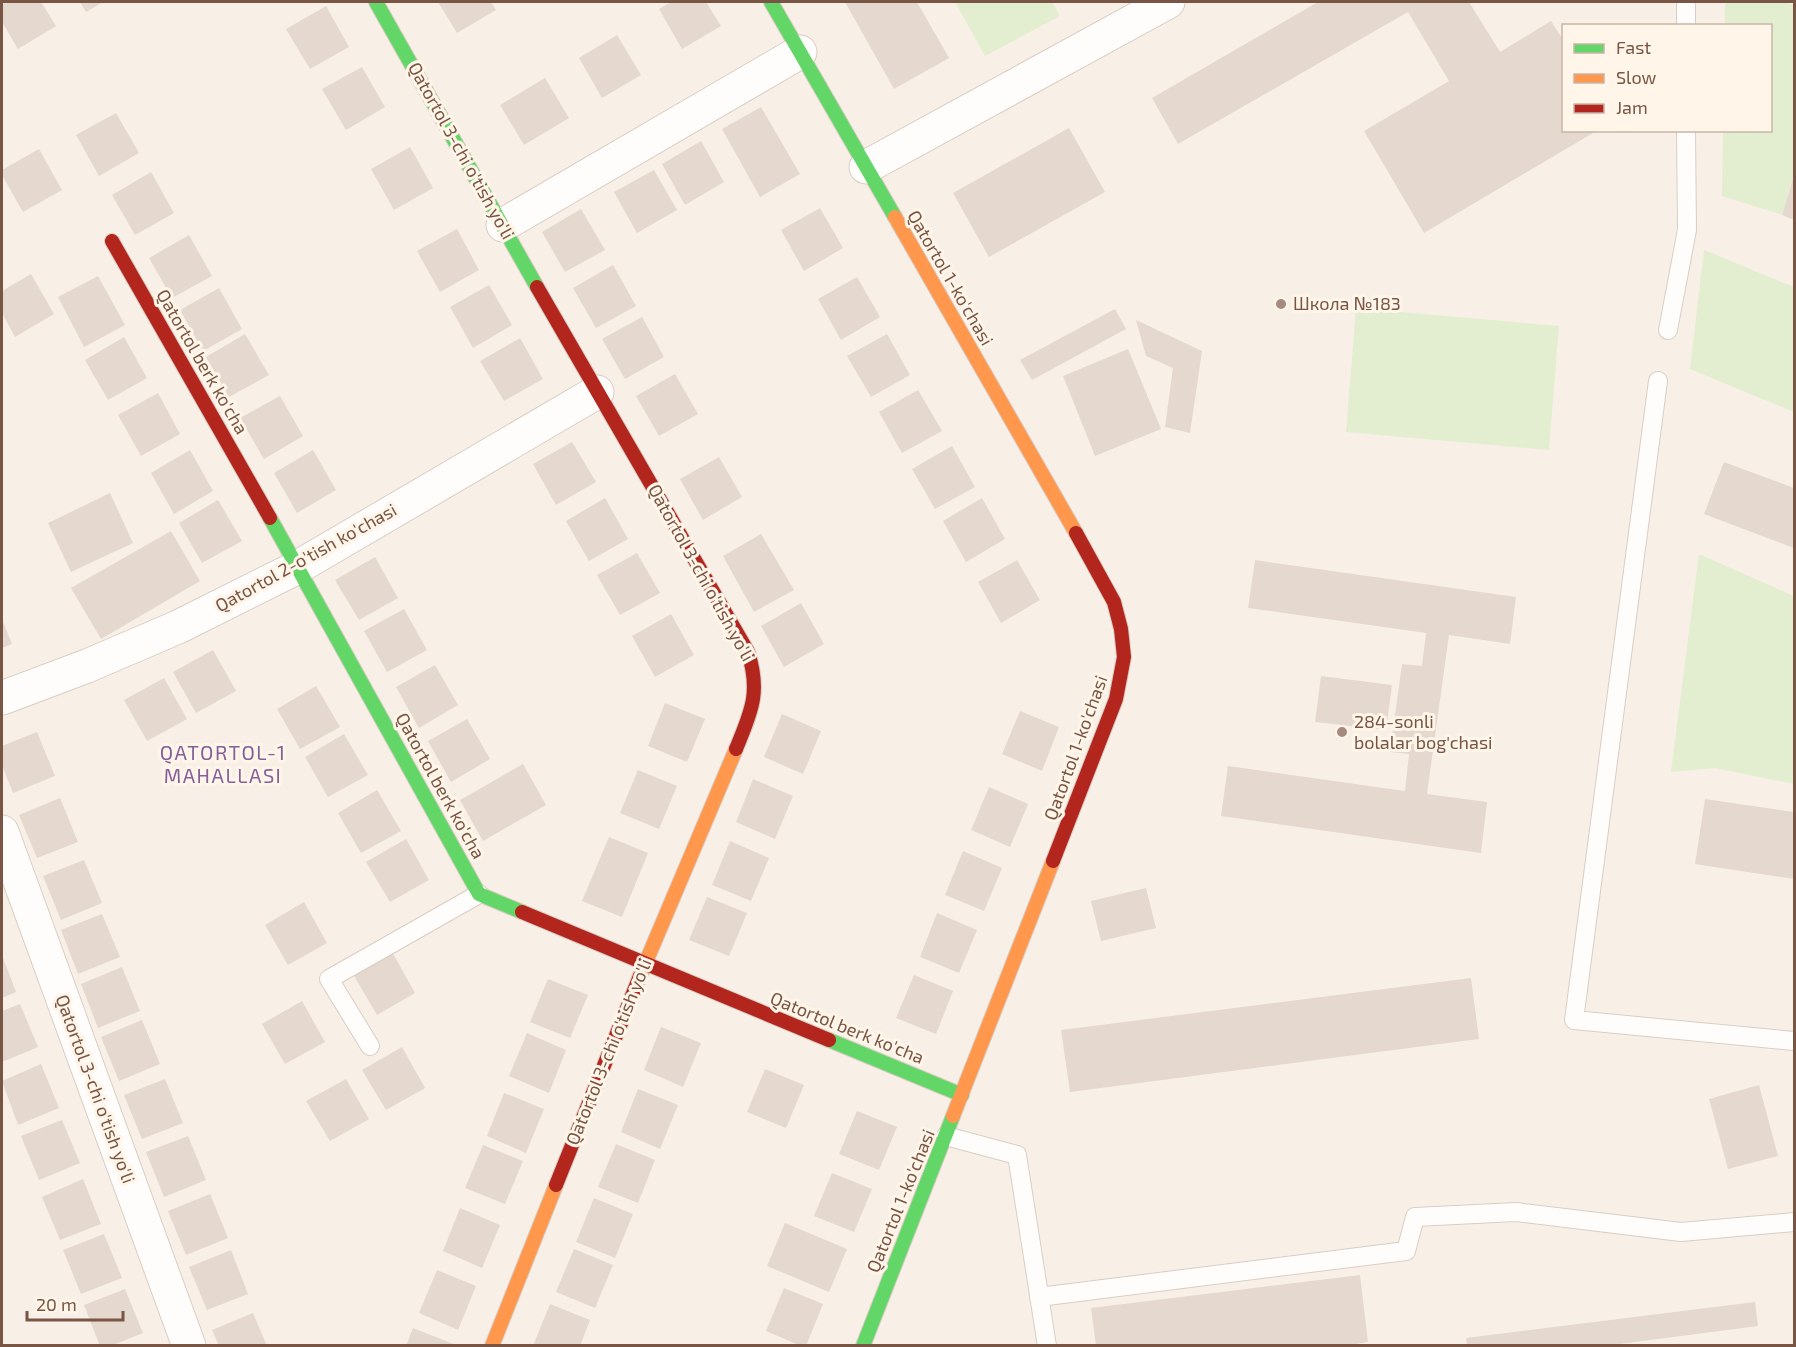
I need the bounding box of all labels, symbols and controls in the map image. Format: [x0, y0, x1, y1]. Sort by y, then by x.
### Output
legend [1562, 24, 1772, 132]
text: Fast [1616, 36, 1651, 58]
street label: Qatortol 3-chi o'tish yo'li [404, 58, 520, 243]
text: Slow [1616, 66, 1657, 88]
text: Jam [1616, 96, 1648, 118]
street label: Qatortol 1-ko'chasi [903, 206, 999, 349]
street label: Qatortol berk ko'cha [152, 285, 253, 438]
place label: Школа №183 [1293, 292, 1401, 314]
marker: Школа №183 [1274, 297, 1288, 311]
street label: Qatortol 3-chi o'tish yo'li [644, 480, 760, 665]
street label: Qatortol 2-o'tish ko'chasi [211, 498, 400, 616]
street label: Qatortol 1-ko'chasi [1039, 672, 1111, 823]
street label: Qatortol berk ko'cha [392, 709, 490, 862]
place label: 284-sonli bolalar bog'chasi [1354, 710, 1493, 753]
marker: 284-sonli bolalar bog'chasi [1335, 725, 1349, 739]
district label: QATORTOL-1 MAHALLASI [160, 740, 286, 787]
street label: Qatortol 3-chi o'tish yo'li [561, 955, 656, 1148]
street label: Qatortol berk ko'cha [767, 986, 927, 1068]
street label: Qatortol 3-chi o'tish yo'li [52, 991, 140, 1186]
street label: Qatortol 1-ko'chasi [861, 1126, 939, 1275]
scale bar [27, 1284, 123, 1322]
text: 20 m [36, 1293, 77, 1315]

